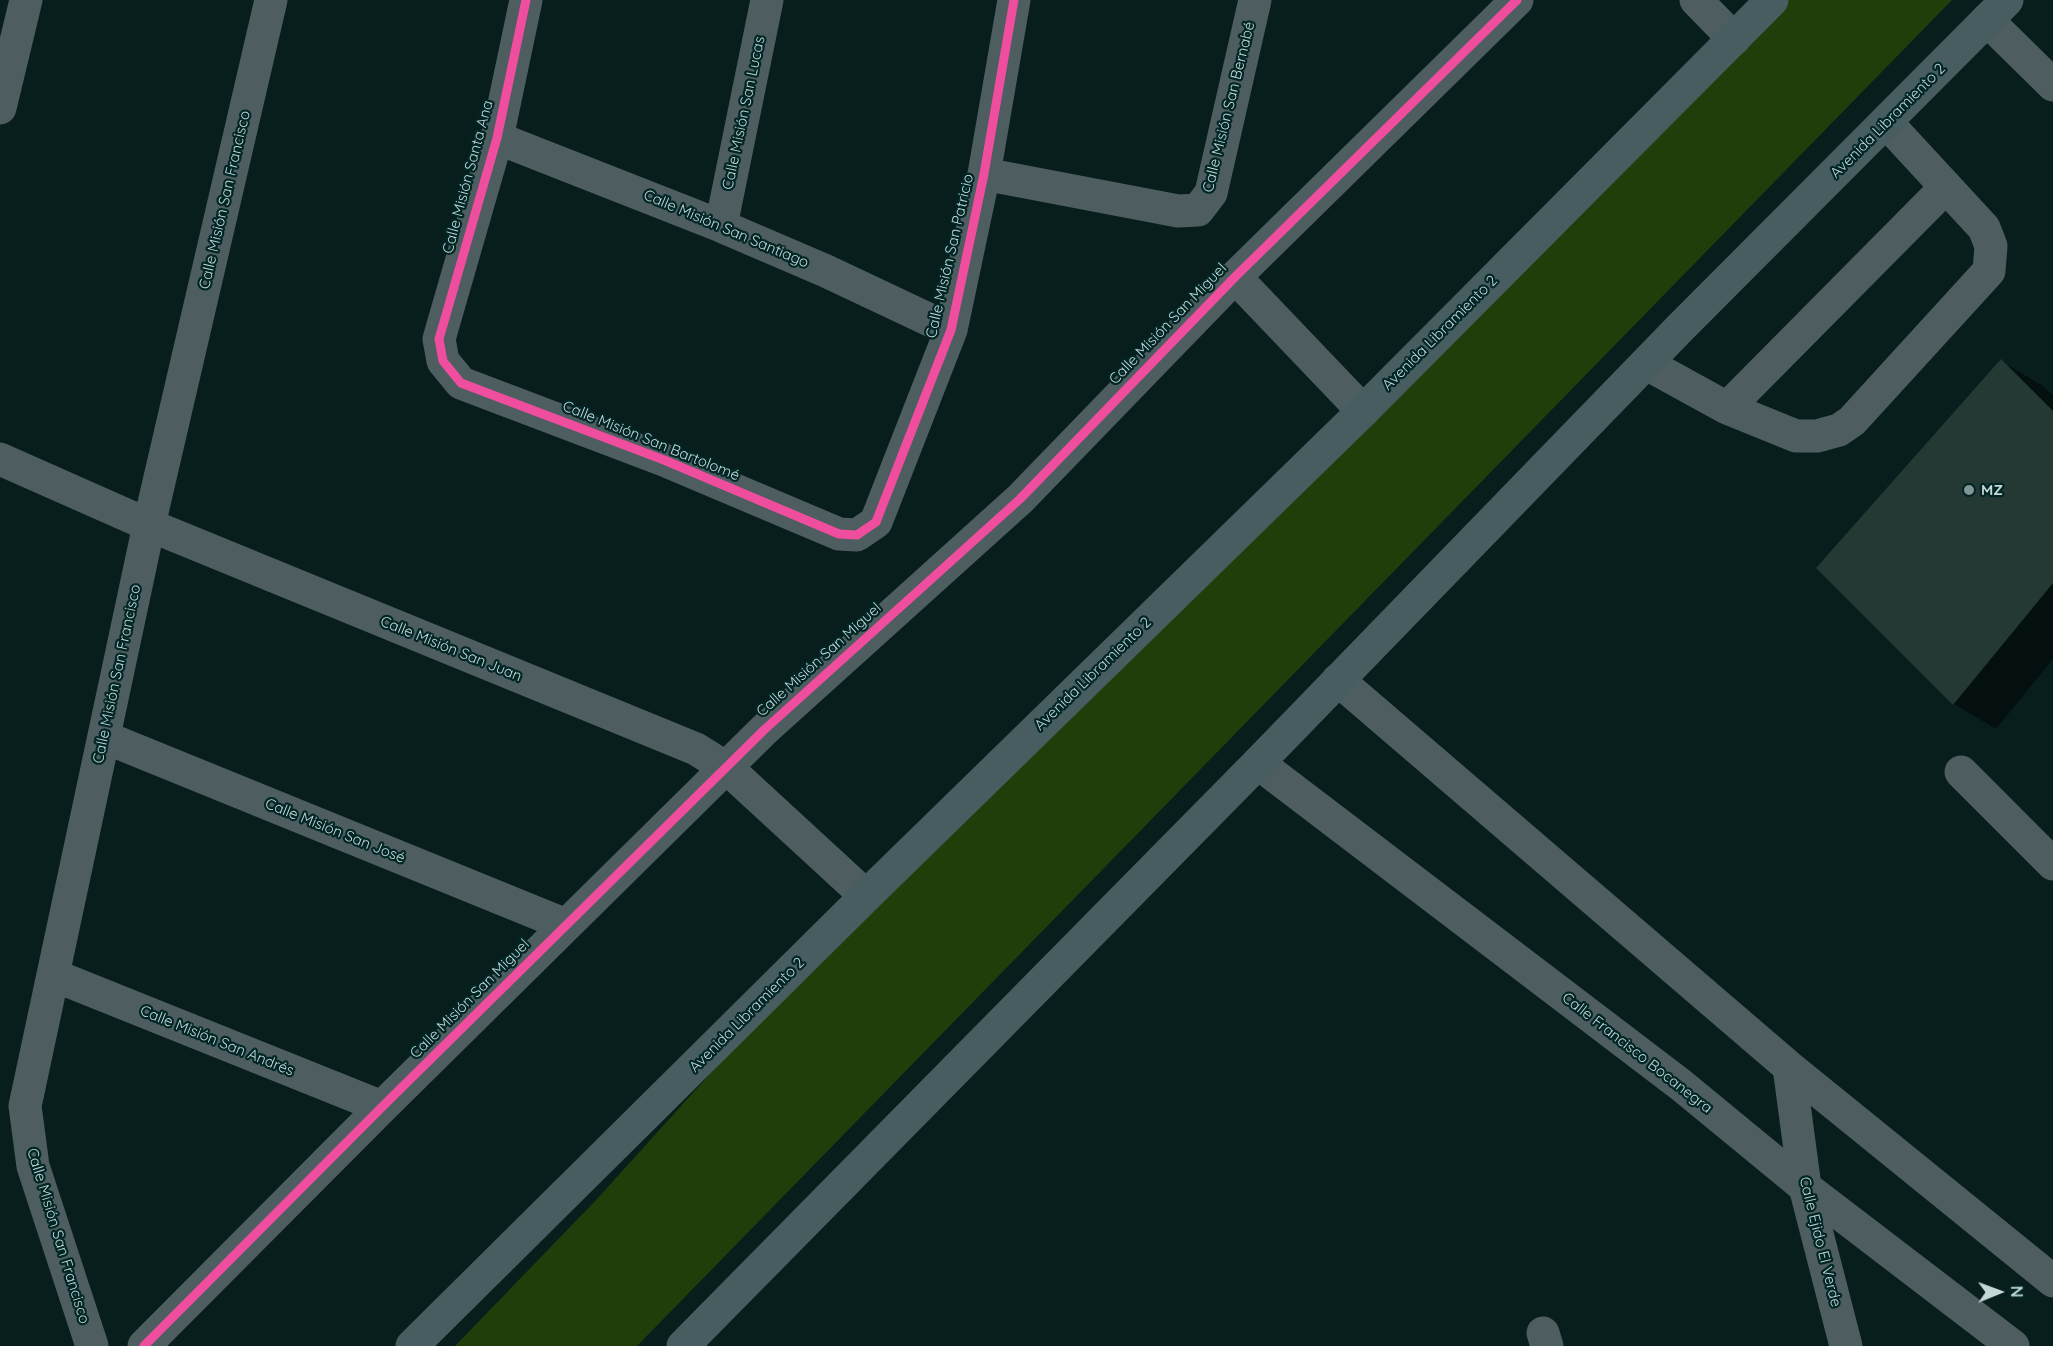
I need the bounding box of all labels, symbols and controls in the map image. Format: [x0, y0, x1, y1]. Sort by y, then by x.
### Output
street label: Calle Misión San Bernabé [1199, 20, 1259, 194]
street label: Calle Misión San Lucas [719, 35, 769, 191]
street label: Avenida Libramiento 2 [1827, 60, 1949, 182]
street label: Calle Misión Santa Ana [439, 98, 497, 256]
street label: Calle Misión San Francisco [196, 109, 254, 291]
street label: Calle Misión San Patricio [922, 172, 978, 340]
street label: Calle Misión San Santiago [641, 186, 811, 272]
street label: Calle Misión San Miguel [1105, 260, 1231, 388]
street label: Avenida Libramiento 2 [1379, 272, 1501, 394]
street label: Calle Misión San Bartolomé [560, 397, 742, 485]
place label: MZ [1981, 481, 2003, 499]
marker: MZ [1962, 483, 1976, 497]
street label: Calle Misión San Francisco [89, 583, 145, 765]
street label: Calle Misión San Miguel [753, 599, 885, 721]
street label: Calle Misión San Juan [378, 612, 524, 686]
street label: Avenida Libramiento 2 [1031, 614, 1155, 734]
street label: Calle Misión San José [262, 795, 408, 867]
street label: Calle Misión San Miguel [407, 936, 533, 1062]
street label: Avenida Libramiento 2 [686, 954, 808, 1076]
street label: Calle Francisco Bocanegra [1558, 989, 1716, 1117]
street label: Calle Misión San Andrés [137, 1002, 297, 1080]
street label: Calle Misión San Francisco [23, 1146, 93, 1326]
street label: Calle Ejido El Verde [1795, 1175, 1845, 1309]
north arrow [1969, 1262, 2029, 1322]
text: N [2007, 1286, 2027, 1298]

